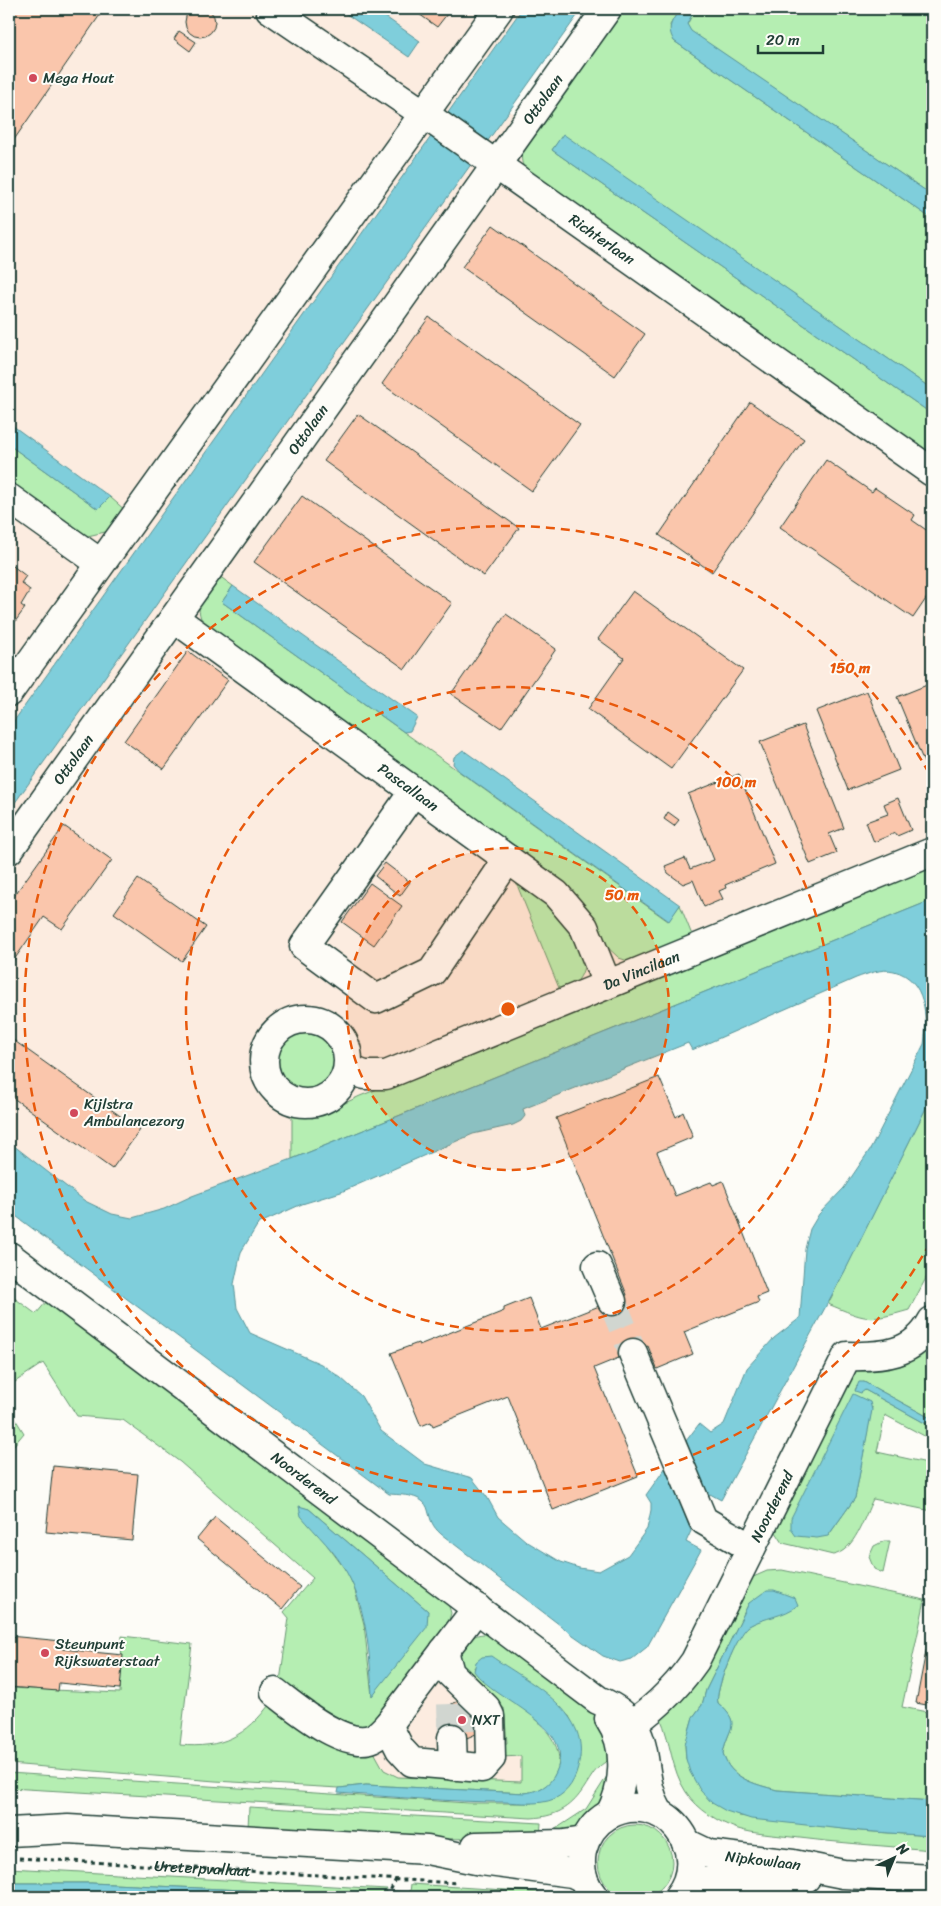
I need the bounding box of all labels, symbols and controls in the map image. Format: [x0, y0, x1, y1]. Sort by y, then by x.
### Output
scale bar [758, 22, 824, 54]
text: 20 m [766, 27, 800, 53]
place label: Mega Hout [43, 65, 115, 91]
street label: Ottolaan [516, 69, 570, 130]
marker: Mega Hout [27, 72, 39, 84]
street label: Richterlaan [563, 207, 640, 272]
street label: Ottolaan [281, 399, 335, 460]
text: 150 m [830, 655, 871, 681]
street label: Ottolaan [46, 729, 100, 790]
street label: Pascallaan [372, 756, 444, 818]
text: 100 m [716, 769, 757, 795]
text: 50 m [605, 882, 640, 908]
street label: Da Vincilaan [599, 943, 684, 998]
centre of rings [499, 1000, 517, 1018]
place label: Kijlstra Ambulancezorg [83, 1091, 185, 1134]
marker: Kijlstra Ambulancezorg [68, 1107, 80, 1119]
street label: Noorderend [265, 1445, 343, 1512]
street label: Noorderend [743, 1465, 801, 1547]
place label: Steunpunt Rijkswaterstaat [55, 1631, 161, 1674]
marker: Steunpunt Rijkswaterstaat [39, 1647, 51, 1659]
place label: NXT [472, 1707, 501, 1733]
marker: NXT [456, 1714, 468, 1726]
north arrow [868, 1834, 918, 1884]
text: N [890, 1836, 915, 1862]
street label: Nipkowlaan [724, 1843, 803, 1878]
street label: Ureterpvallaat [154, 1853, 252, 1884]

